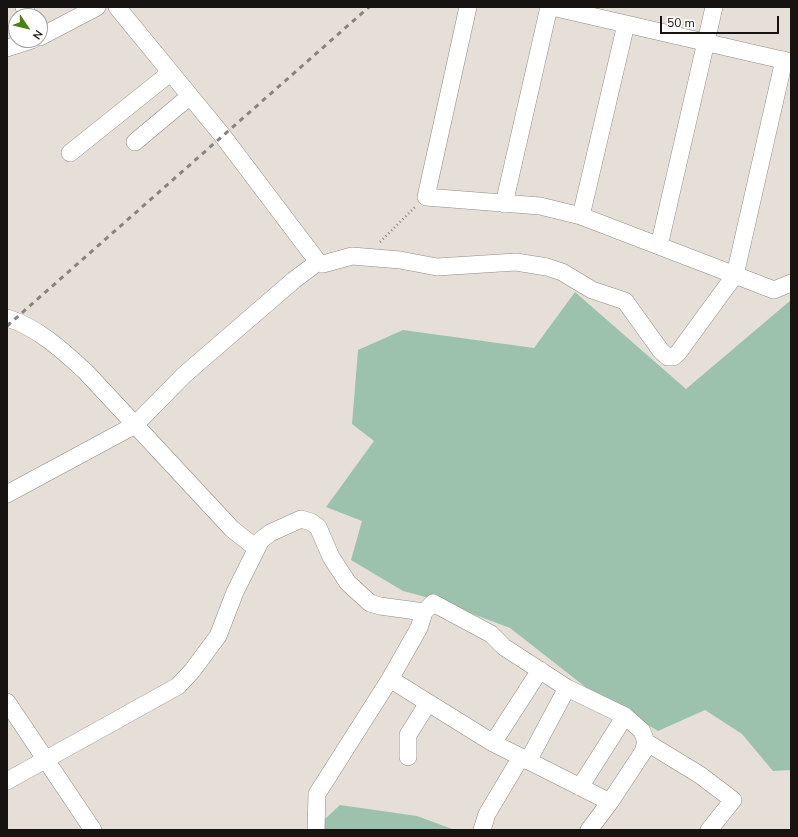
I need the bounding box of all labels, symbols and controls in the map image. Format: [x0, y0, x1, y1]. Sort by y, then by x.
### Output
north arrow [8, 8, 48, 48]
scale bar [662, 8, 781, 34]
text: 50 m [667, 15, 695, 31]
text: N [29, 27, 46, 42]

